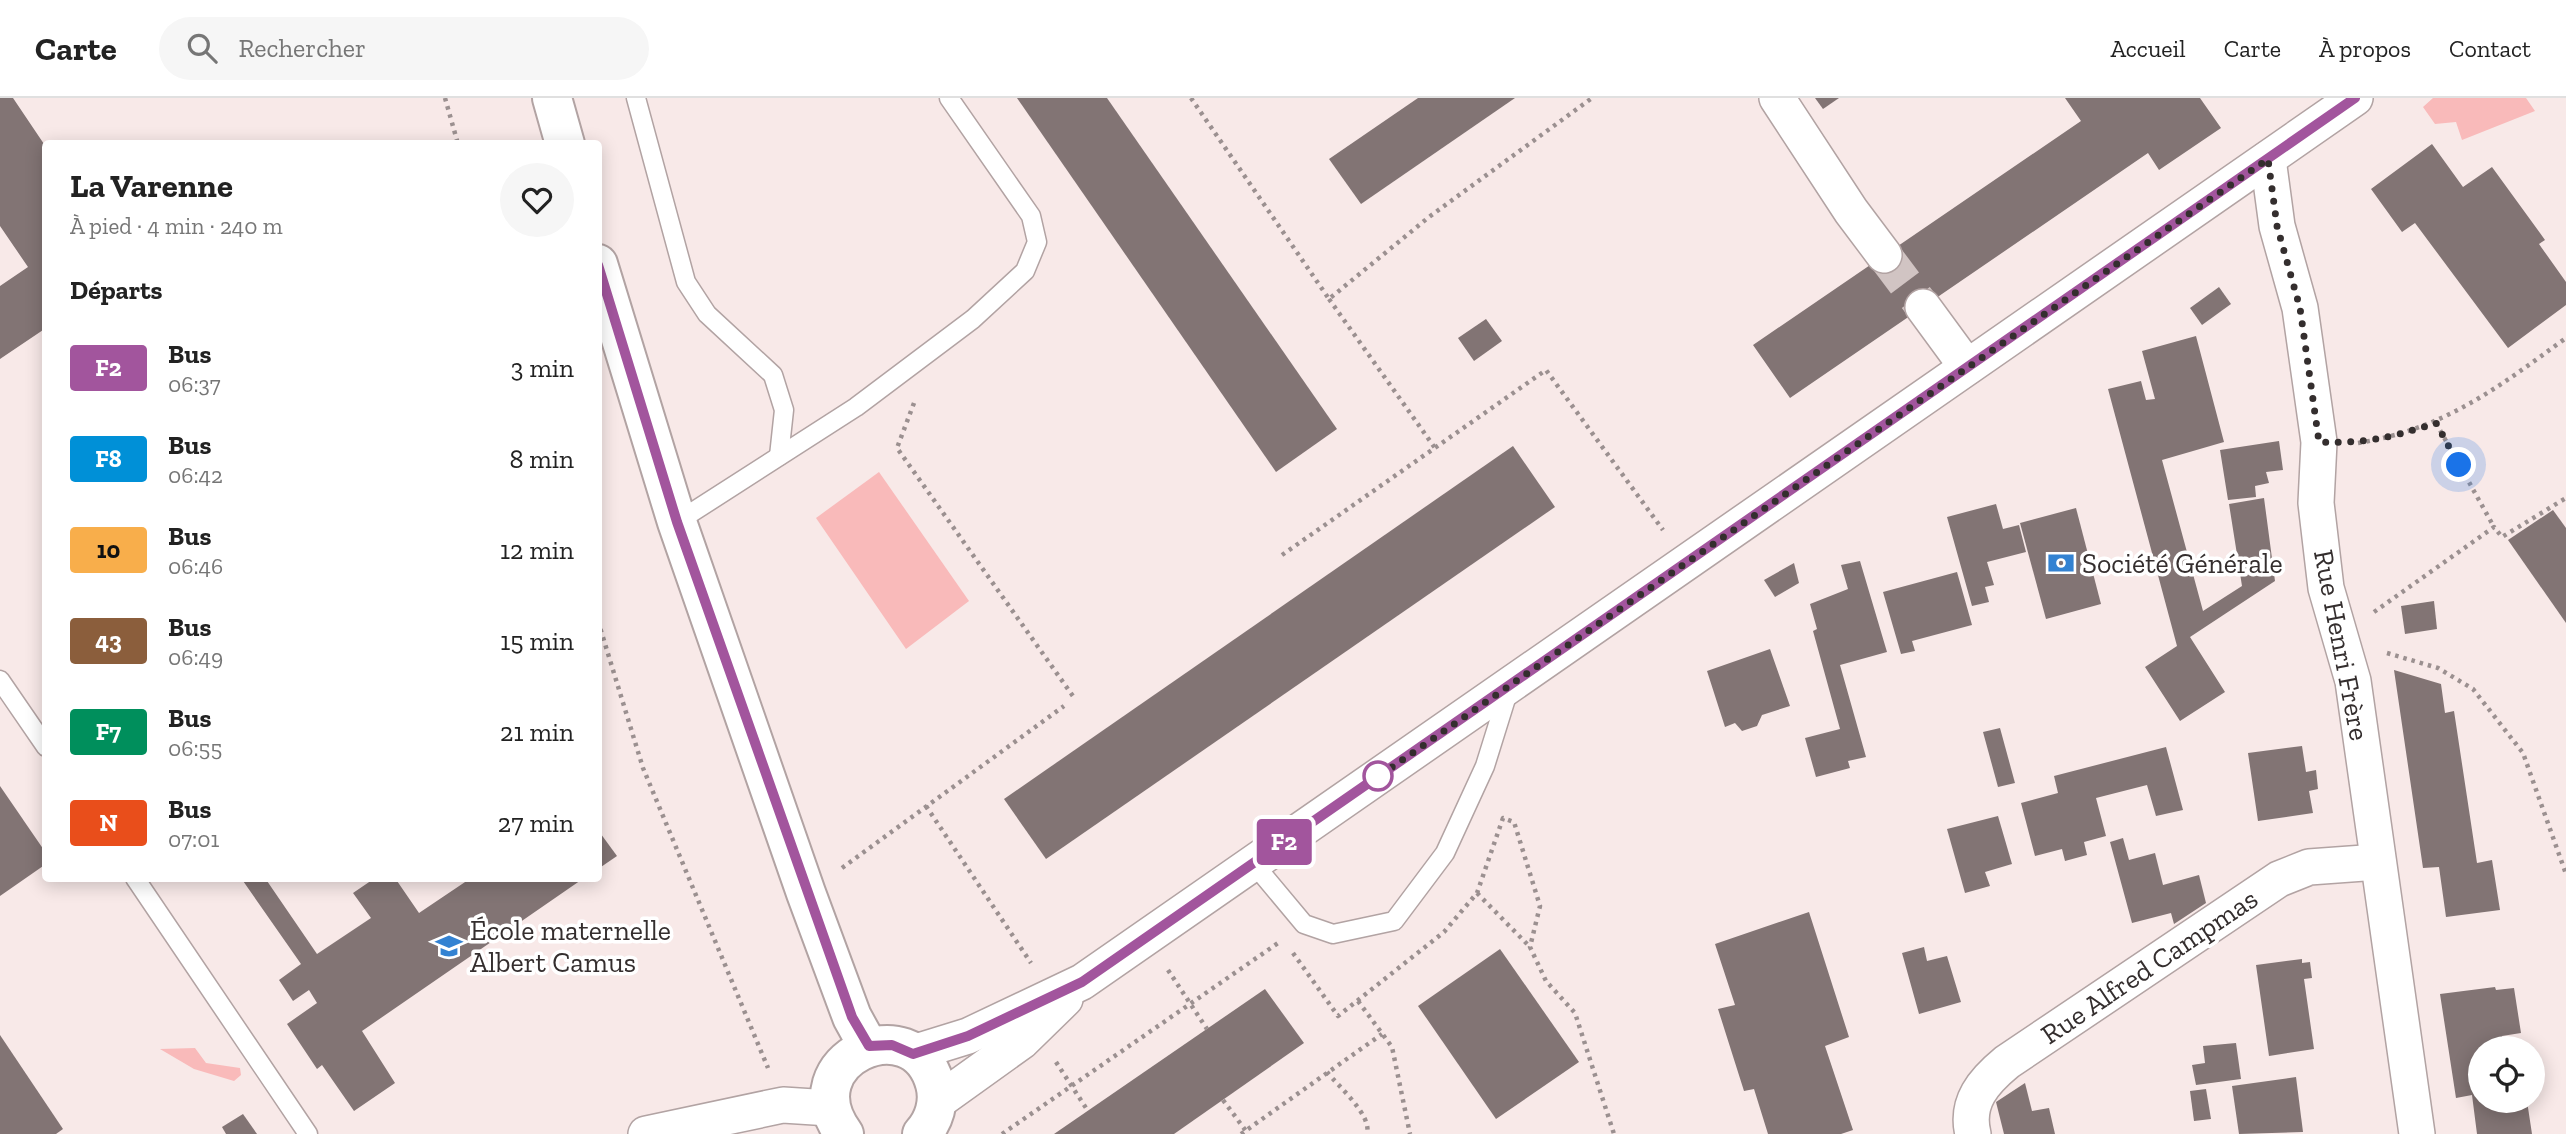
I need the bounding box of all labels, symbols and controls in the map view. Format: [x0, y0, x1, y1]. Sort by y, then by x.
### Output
search box [159, 17, 649, 80]
text: Carte [35, 29, 117, 68]
icon: search [183, 29, 221, 67]
text: Rechercher [239, 32, 366, 64]
text: Accueil [2110, 34, 2186, 63]
text: Carte [2224, 34, 2281, 63]
text: À propos [2319, 34, 2411, 63]
text: Contact [2449, 34, 2531, 63]
button: heart [500, 163, 574, 237]
text: La Varenne [70, 166, 233, 205]
text: À pied · 4 min · 240 m [70, 212, 283, 240]
text: Départs [70, 274, 162, 306]
text: Bus [168, 338, 211, 370]
text: 3 min [511, 352, 574, 384]
text: F2 [95, 353, 122, 382]
text: 06:37 [168, 370, 221, 398]
text: Bus [168, 429, 211, 461]
text: 8 min [509, 443, 574, 475]
text: F8 [95, 444, 122, 473]
your location [2441, 447, 2476, 482]
text: 06:42 [168, 461, 223, 489]
text: Bus [168, 520, 211, 552]
text: 12 min [500, 534, 574, 566]
text: 10 [97, 535, 120, 564]
place label: Société Générale [2082, 547, 2283, 580]
street label: Rue Henri Frère [2307, 547, 2376, 743]
bank icon: Société Générale [2046, 548, 2076, 578]
text: 06:46 [168, 552, 223, 580]
text: Bus [168, 611, 211, 643]
text: 15 min [500, 625, 574, 657]
text: 43 [95, 626, 122, 655]
text: 06:49 [168, 643, 223, 671]
text: Bus [168, 702, 211, 734]
text: 21 min [500, 716, 574, 748]
text: F7 [96, 717, 121, 746]
text: 06:55 [168, 734, 222, 762]
unlabelled marker [1363, 761, 1393, 791]
text: Bus [168, 793, 211, 825]
text: 27 min [498, 807, 574, 839]
text: N [99, 808, 118, 837]
line badge: F2 [1252, 819, 1316, 865]
text: 07:01 [168, 825, 219, 853]
text: F2 [1271, 827, 1297, 856]
street label: Rue Alfred Campmas [2035, 882, 2264, 1051]
place label: École maternelle Albert Camus [470, 914, 671, 979]
school or university icon: École maternelle Albert Camus [434, 931, 464, 961]
map controls [2468, 1036, 2545, 1113]
button: locate [2468, 1036, 2545, 1113]

